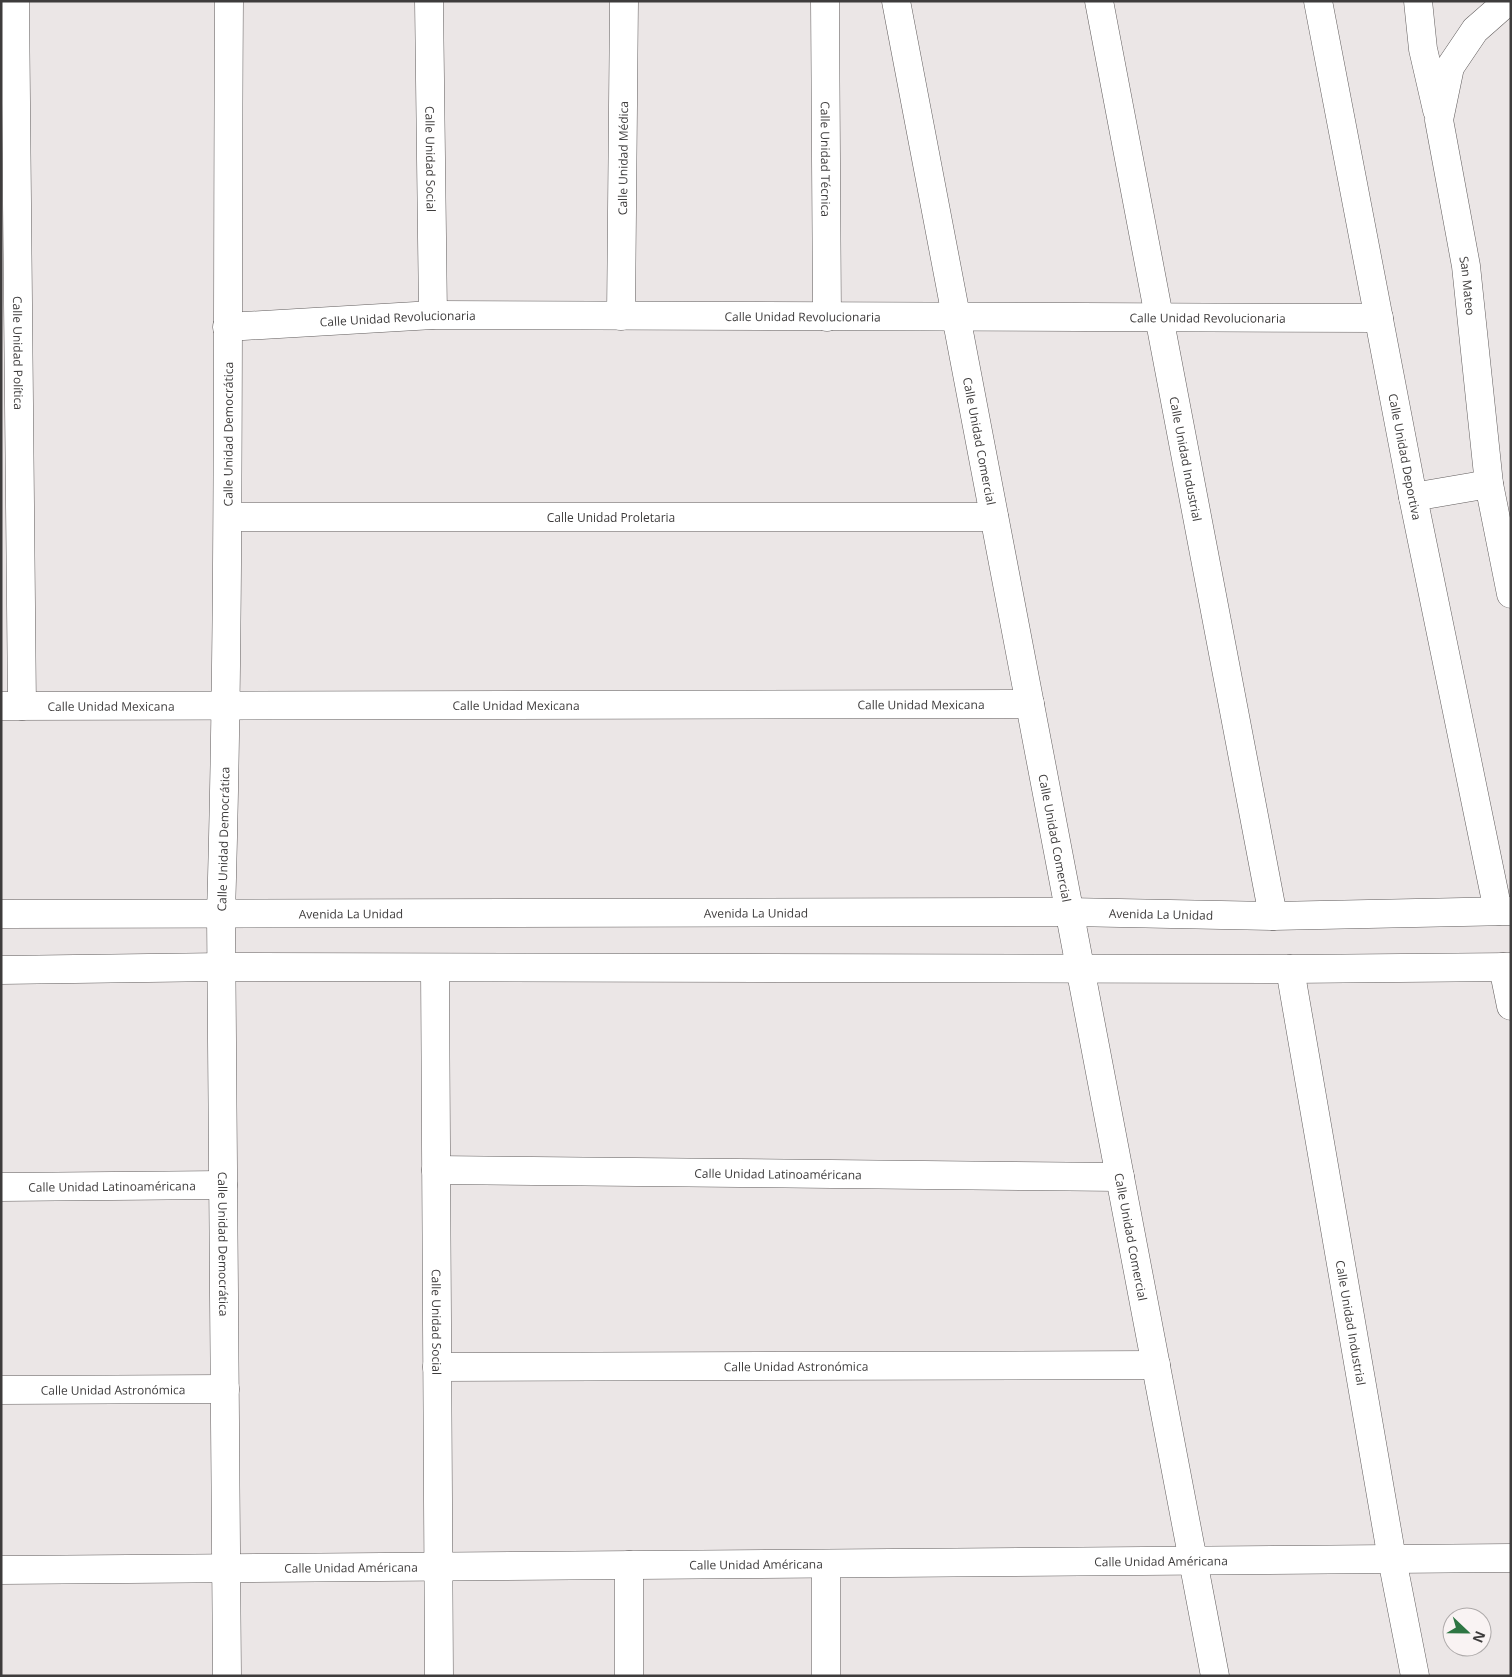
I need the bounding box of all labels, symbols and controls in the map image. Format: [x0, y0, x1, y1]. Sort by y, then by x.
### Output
street label: Calle Unidad Médica [613, 101, 632, 215]
street label: Calle Unidad Técnica [817, 101, 835, 217]
street label: Calle Unidad Social [422, 106, 440, 212]
street label: San Mateo [1456, 255, 1480, 316]
street label: Calle Unidad Política [9, 296, 28, 410]
street label: Calle Unidad Revolucionaria [319, 306, 476, 330]
street label: Calle Unidad Revolucionaria [725, 307, 881, 325]
street label: Calle Unidad Revolucionaria [1130, 309, 1286, 326]
street label: Calle Unidad Democrática [219, 362, 236, 506]
street label: Calle Unidad Comercial [959, 376, 1000, 506]
street label: Calle Unidad Deportiva [1385, 392, 1426, 522]
street label: Calle Unidad Industrial [1166, 395, 1206, 523]
street label: Calle Unidad Proletaria [547, 509, 675, 526]
street label: Calle Unidad Mexicana [452, 696, 580, 714]
street label: Calle Unidad Mexicana [857, 696, 985, 713]
street label: Calle Unidad Mexicana [47, 697, 175, 714]
street label: Calle Unidad Democrática [213, 767, 233, 912]
street label: Calle Unidad Comercial [1035, 773, 1076, 903]
street label: Avenida La Unidad [704, 904, 808, 921]
street label: Avenida La Unidad [1109, 904, 1213, 923]
street label: Avenida La Unidad [299, 905, 403, 922]
street label: Calle Unidad Latinoaméricana [694, 1164, 862, 1183]
street label: Calle Unidad Comercial [1111, 1171, 1152, 1302]
street label: Calle Unidad Democrática [215, 1172, 233, 1316]
street label: Calle Unidad Latinoaméricana [28, 1177, 196, 1195]
street label: Calle Unidad Industrial [1332, 1259, 1370, 1387]
street label: Calle Unidad Social [428, 1269, 446, 1375]
street label: Calle Unidad Astronómica [724, 1357, 868, 1375]
street label: Calle Unidad Astronómica [41, 1381, 185, 1398]
street label: Calle Unidad Américana [1094, 1552, 1228, 1570]
street label: Calle Unidad Américana [689, 1555, 823, 1573]
street label: Calle Unidad Américana [284, 1558, 418, 1576]
north arrow [1442, 1607, 1492, 1657]
text: N [1469, 1628, 1490, 1646]

